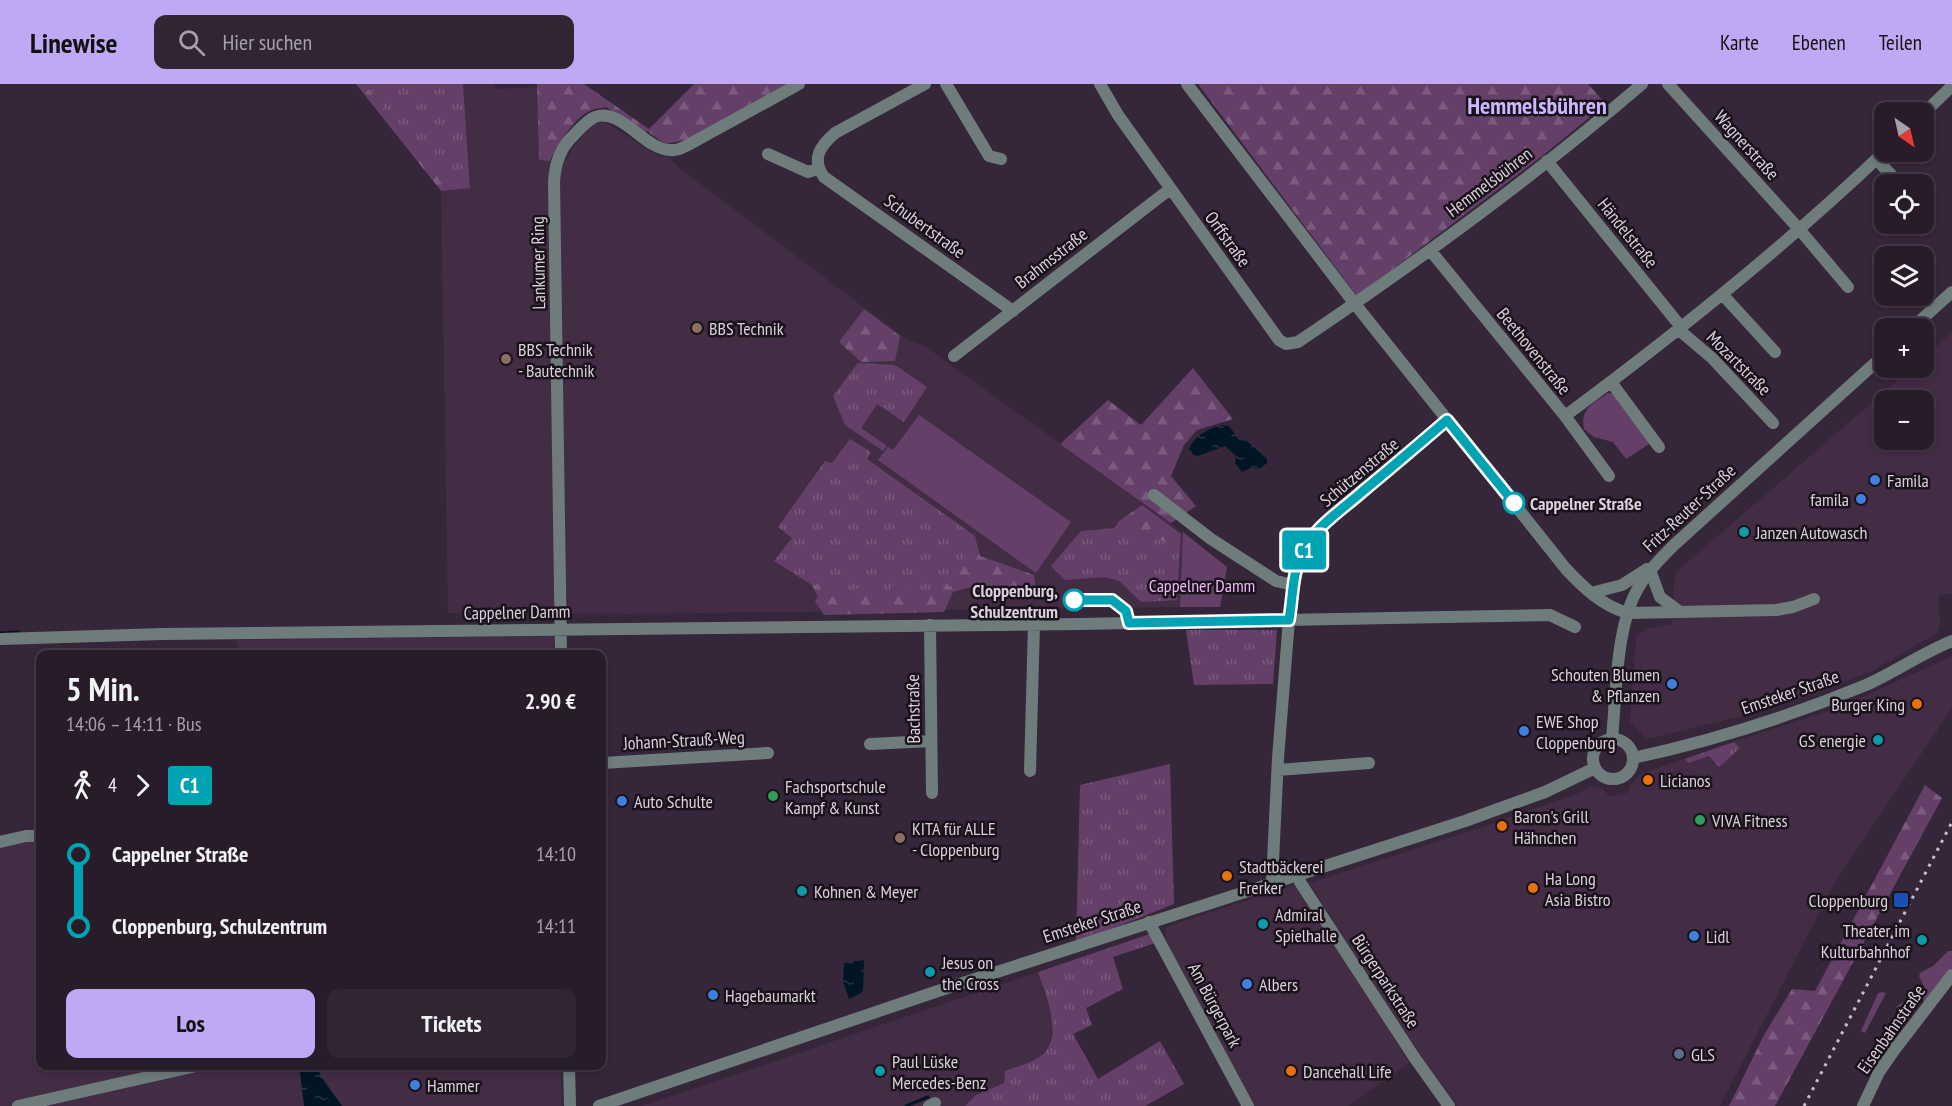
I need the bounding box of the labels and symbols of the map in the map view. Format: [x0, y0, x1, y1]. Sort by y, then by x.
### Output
district label: Hemmelsbühren [1467, 90, 1607, 121]
north arrow [1874, 102, 1934, 162]
street label: Wagnerstraße [1710, 105, 1784, 185]
street label: Hemmelsbühren [1441, 142, 1537, 222]
street label: Schubertstraße [880, 189, 970, 263]
street label: Händelstraße [1593, 193, 1663, 273]
street label: Orffstraße [1200, 207, 1256, 271]
street label: Lankumer Ring [526, 216, 550, 310]
street label: Brahmsstraße [1010, 223, 1092, 293]
street label: Beethovenstraße [1492, 303, 1576, 399]
place label: BBS Technik [709, 317, 784, 340]
marker: BBS Technik [690, 321, 704, 335]
street label: Mozartstraße [1702, 326, 1776, 400]
place label: BBS Technik - Bautechnik [518, 338, 595, 382]
marker: BBS Technik - Bautechnik [499, 352, 513, 366]
street label: Schützenstraße [1315, 432, 1403, 512]
street label: Fritz-Reuter-Straße [1638, 459, 1740, 557]
place label: Famila [1887, 469, 1929, 492]
marker: Famila [1868, 473, 1882, 487]
place label: famila [1810, 488, 1849, 511]
marker: Cappelner Straße [1503, 492, 1525, 514]
place label: Cappelner Straße [1530, 492, 1642, 515]
marker: famila [1854, 492, 1868, 506]
place label: Janzen Autowasch [1755, 521, 1867, 544]
marker: Janzen Autowasch [1737, 525, 1751, 539]
line badge: C1 [1277, 530, 1331, 570]
park label: Cappelner Damm [1149, 574, 1255, 597]
place label: Cloppenburg, Schulzentrum [970, 579, 1058, 623]
marker: Cloppenburg, Schulzentrum [1063, 589, 1085, 611]
street label: Cappelner Damm [463, 600, 571, 624]
place label: Schouten Blumen & Pflanzen [1551, 663, 1660, 707]
street label: Emsteker Straße [1738, 665, 1842, 719]
street label: Bachstraße [901, 674, 925, 744]
marker: Schouten Blumen & Pflanzen [1665, 677, 1679, 691]
place label: Burger King [1831, 693, 1905, 716]
marker: Burger King [1910, 697, 1924, 711]
place label: EWE Shop Cloppenburg [1536, 710, 1616, 754]
marker: EWE Shop Cloppenburg [1517, 724, 1531, 738]
street label: Johann-Strauß-Weg [622, 725, 745, 755]
place label: GS energie [1799, 729, 1866, 752]
marker: GS energie [1871, 733, 1885, 747]
place label: Licianos [1660, 769, 1711, 792]
marker: Licianos [1641, 773, 1655, 787]
place label: Fachsportschule Kampf & Kunst [785, 775, 886, 819]
marker: Fachsportschule Kampf & Kunst [766, 789, 780, 803]
place label: Auto Schulte [634, 790, 713, 813]
marker: Auto Schulte [615, 794, 629, 808]
place label: Baron's Grill Hähnchen [1514, 805, 1589, 849]
place label: VIVA Fitness [1711, 809, 1788, 832]
marker: VIVA Fitness [1693, 813, 1707, 827]
place label: KITA für ALLE - Cloppenburg [912, 817, 999, 861]
marker: Baron's Grill Hähnchen [1495, 819, 1509, 833]
marker: KITA für ALLE - Cloppenburg [893, 831, 907, 845]
place label: Stadtbäckerei Frerker [1239, 855, 1324, 899]
place label: Ha Long Asia Bistro [1545, 867, 1611, 911]
marker: Stadtbäckerei Frerker [1220, 869, 1234, 883]
place label: Kohnen & Meyer [814, 880, 918, 903]
marker: Ha Long Asia Bistro [1526, 881, 1540, 895]
marker: Kohnen & Meyer [795, 884, 809, 898]
place label: Cloppenburg [1808, 889, 1888, 912]
marker: Cloppenburg [1892, 891, 1910, 909]
street label: Emsteker Straße [1040, 894, 1144, 948]
place label: Admiral Spielhalle [1275, 903, 1337, 947]
marker: Admiral Spielhalle [1256, 917, 1270, 931]
place label: Theater im Kulturbahnhof [1821, 919, 1911, 963]
place label: Lidl [1706, 925, 1730, 948]
marker: Lidl [1687, 929, 1701, 943]
street label: Bürgerparkstraße [1347, 930, 1425, 1032]
marker: Theater im Kulturbahnhof [1915, 933, 1929, 947]
place label: Jesus on the Cross [941, 951, 999, 995]
street label: Am Bürgerpark [1183, 959, 1247, 1051]
marker: Jesus on the Cross [923, 965, 937, 979]
place label: Albers [1259, 973, 1298, 996]
marker: Albers [1240, 977, 1254, 991]
street label: Eisenbahnstraße [1852, 980, 1930, 1078]
place label: Hagebaumarkt [725, 984, 816, 1007]
marker: Hagebaumarkt [706, 988, 720, 1002]
place label: GLS [1691, 1043, 1715, 1066]
marker: GLS [1672, 1047, 1686, 1061]
place label: Paul Lüske Mercedes-Benz [892, 1050, 986, 1094]
place label: Dancehall Life [1303, 1060, 1392, 1083]
marker: Paul Lüske Mercedes-Benz [873, 1064, 887, 1078]
marker: Dancehall Life [1284, 1064, 1298, 1078]
place label: Hammer [427, 1074, 480, 1097]
marker: Hammer [408, 1078, 422, 1092]

